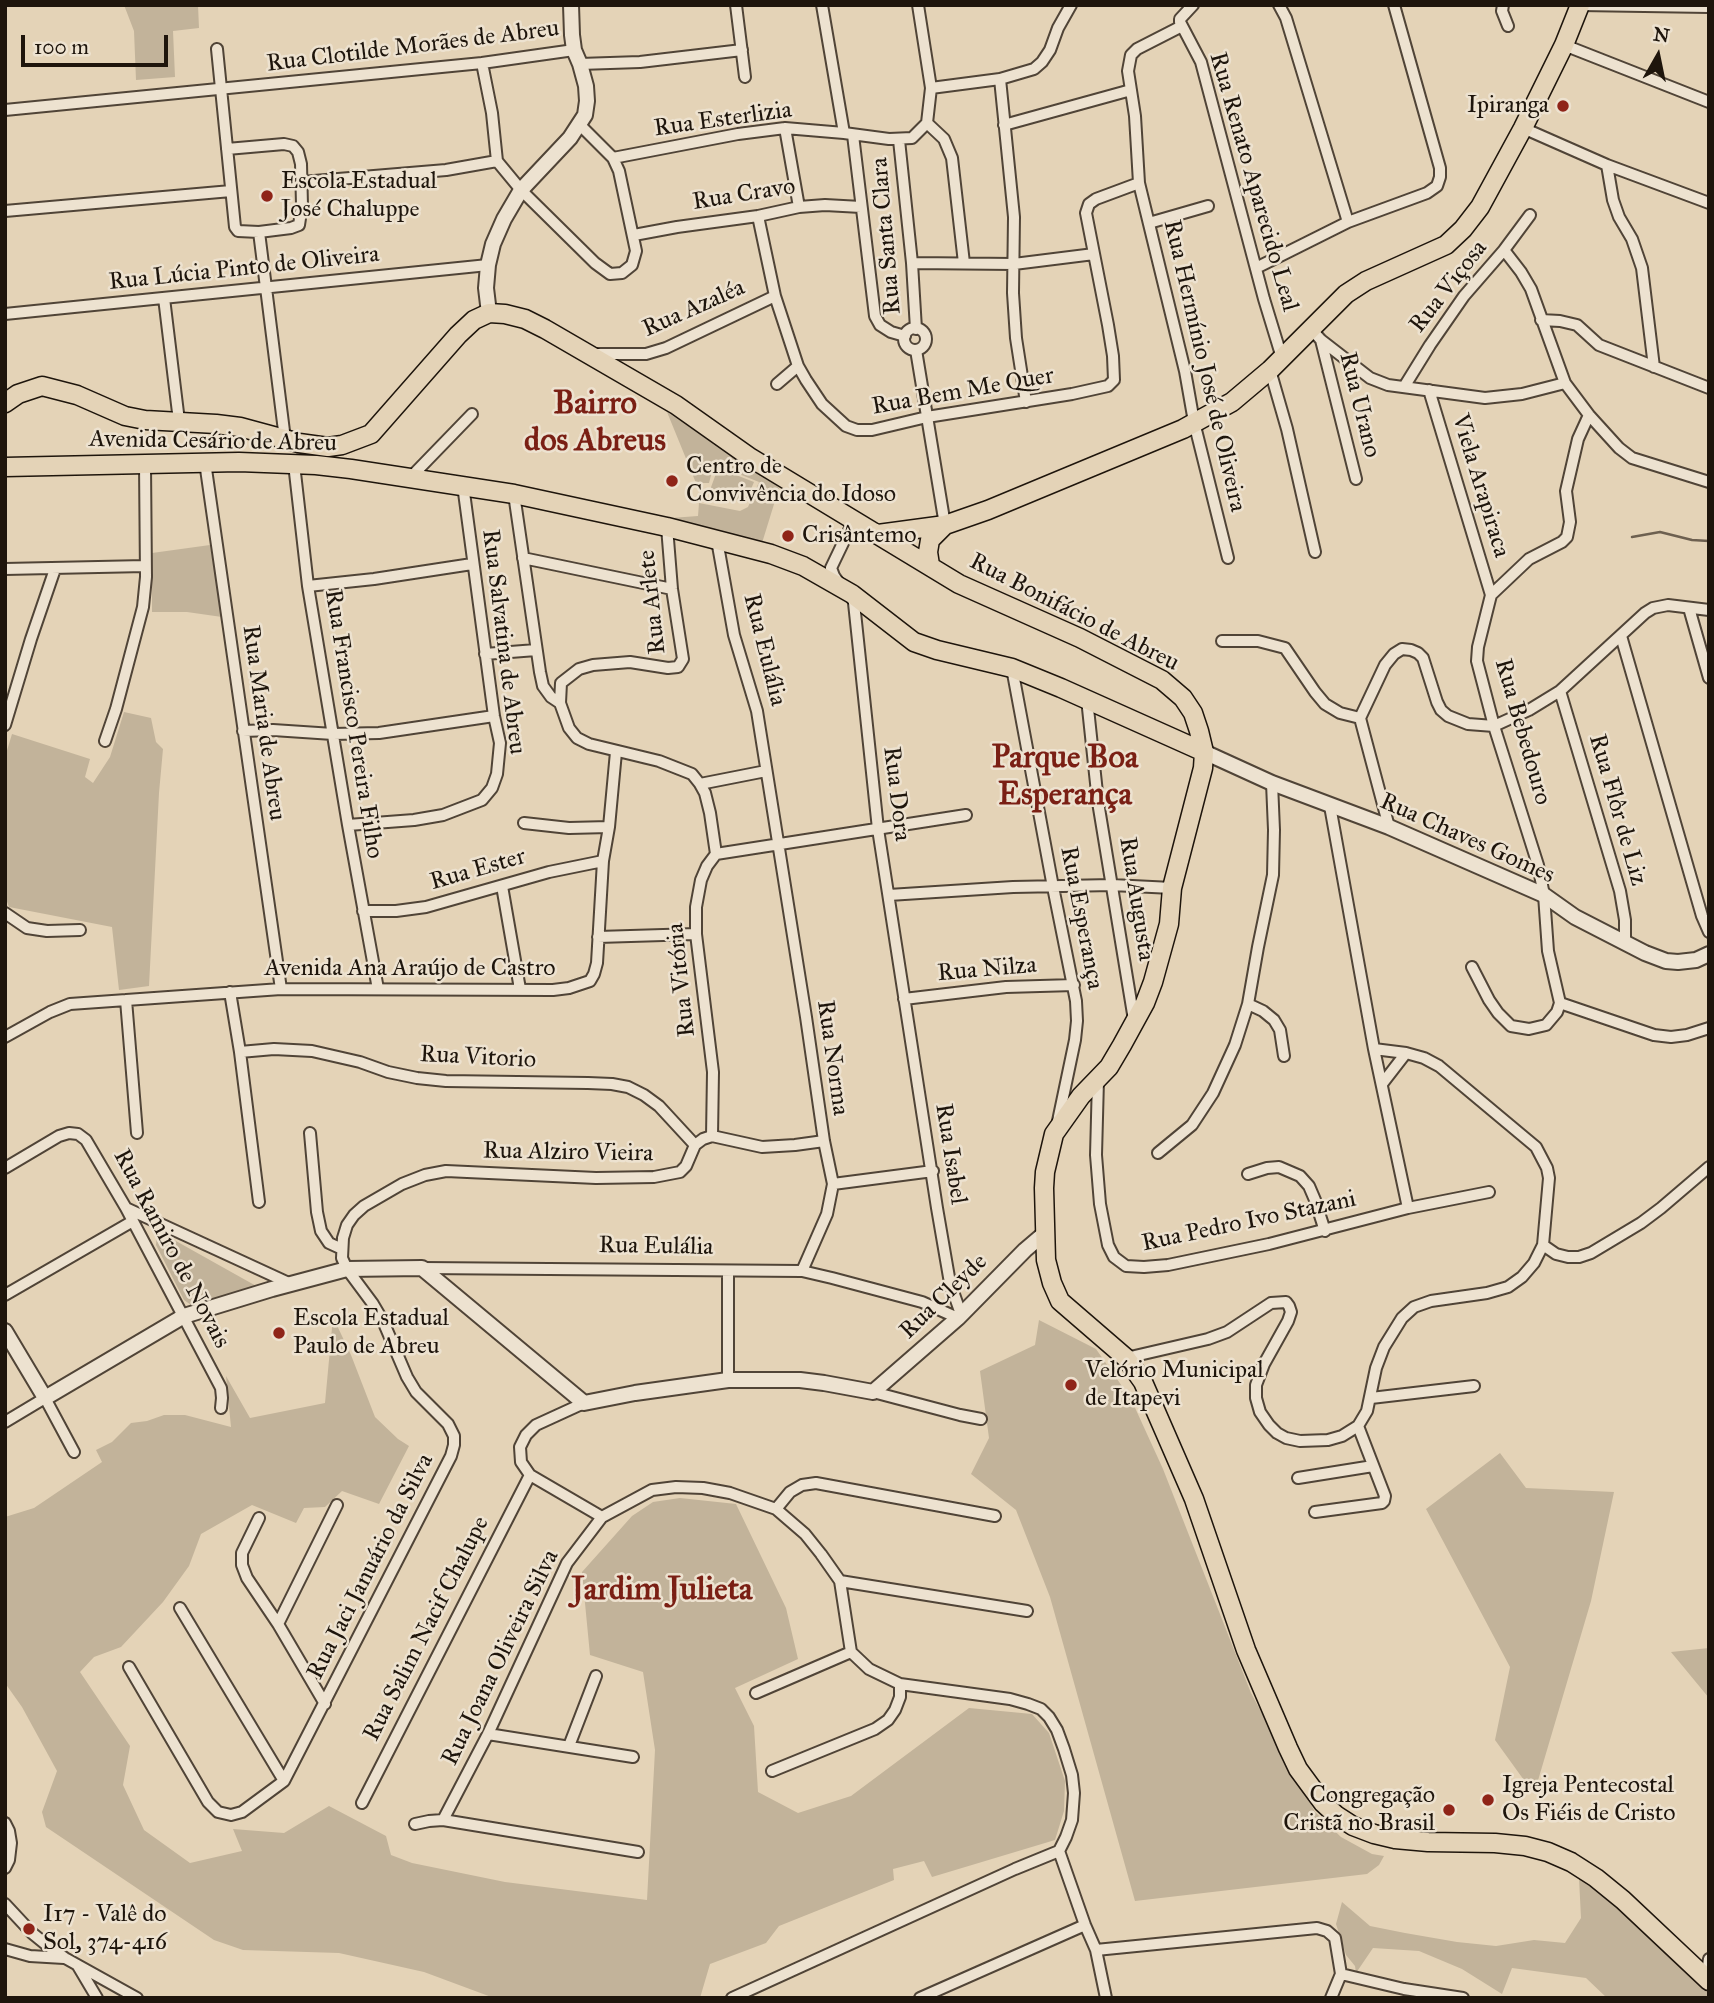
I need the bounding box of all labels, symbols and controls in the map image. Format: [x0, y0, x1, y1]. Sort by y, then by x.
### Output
street label: Rua Clotilde Morães de Abreu [265, 15, 561, 79]
scale bar [24, 21, 172, 65]
north arrow [1623, 21, 1693, 91]
text: N [1652, 22, 1671, 47]
text: 100 m [34, 34, 89, 60]
street label: Rua Renato Aparecido Leal [1202, 49, 1304, 315]
place label: Ipiranga [1467, 92, 1549, 120]
street label: Rua Esterlizia [652, 96, 794, 144]
marker: Ipiranga [1555, 98, 1571, 114]
street label: Rua Santa Clara [866, 156, 908, 316]
place label: Escola Estadual José Chaluppe [281, 168, 437, 224]
street label: Rua Cravo [691, 173, 797, 217]
marker: Escola Estadual José Chaluppe [259, 188, 275, 204]
street label: Rua Hermínio José de Oliveira [1156, 217, 1252, 515]
street label: Rua Viçosa [1404, 235, 1494, 339]
street label: Rua Lúcia Pinto de Oliveira [107, 240, 381, 298]
street label: Rua Azaléa [638, 274, 750, 344]
street label: Rua Urano [1332, 349, 1386, 461]
street label: Rua Bem Me Quer [870, 362, 1056, 422]
district label: Bairro dos Abreus [524, 386, 666, 461]
street label: Viela Arapiraca [1445, 411, 1515, 561]
street label: Avenida Cesário de Abreu [89, 425, 337, 459]
place label: Centro de Convivência do Idoso [686, 453, 896, 509]
marker: Centro de Convivência do Idoso [664, 473, 680, 489]
place label: Crisântemo [802, 522, 917, 550]
street label: Rua Salvatina de Abreu [475, 528, 531, 756]
marker: Crisântemo [780, 528, 796, 544]
street label: Rua Arlete [633, 548, 673, 656]
street label: Rua Bonifácio de Abreu [964, 548, 1184, 678]
street label: Rua Francisco Pereira Filho [317, 587, 389, 861]
street label: Rua Eulália [736, 591, 792, 709]
street label: Rua Maria de Abreu [235, 623, 291, 823]
street label: Rua Bebedouro [1487, 656, 1557, 808]
street label: Rua Flôr de Liz [1582, 731, 1652, 889]
district label: Parque Boa Esperança [992, 740, 1138, 815]
street label: Rua Dora [876, 745, 916, 843]
street label: Rua Chaves Gomes [1375, 788, 1559, 890]
street label: Rua Augusta [1112, 835, 1160, 963]
street label: Rua Ester [427, 843, 529, 897]
street label: Rua Esperança [1053, 844, 1109, 992]
street label: Rua Vitória [662, 922, 702, 1038]
street label: Rua Nilza [936, 951, 1038, 989]
street label: Avenida Ana Araújo de Castro [264, 955, 556, 983]
street label: Rua Norma [810, 998, 854, 1118]
street label: Rua Vitorio [419, 1041, 537, 1075]
street label: Rua Isabel [928, 1101, 972, 1207]
street label: Rua Alziro Vieira [483, 1137, 653, 1169]
street label: Rua Ramiro de Novais [106, 1145, 236, 1353]
street label: Rua Pedro Ivo Stazani [1139, 1185, 1359, 1259]
street label: Rua Eulália [598, 1232, 714, 1262]
street label: Rua Cleyde [894, 1248, 994, 1346]
place label: Escola Estadual Paulo de Abreu [293, 1305, 449, 1361]
marker: Escola Estadual Paulo de Abreu [271, 1325, 287, 1341]
place label: Velório Municipal de Itapevi [1085, 1357, 1264, 1413]
marker: Velório Municipal de Itapevi [1063, 1377, 1079, 1393]
street label: Rua Jaci Januário da Silva [302, 1449, 440, 1685]
street label: Rua Salim Nacif Chalupe [358, 1512, 496, 1746]
street label: Rua Joana Oliveira Silva [436, 1546, 566, 1770]
district label: Jardim Julieta [572, 1572, 752, 1610]
place label: Igreja Pentecostal Os Fiéis de Cristo [1502, 1772, 1676, 1828]
place label: Congregação Cristã no Brasil [1283, 1782, 1435, 1838]
marker: Igreja Pentecostal Os Fiéis de Cristo [1480, 1792, 1496, 1808]
marker: Congregação Cristã no Brasil [1441, 1802, 1457, 1818]
place label: I17 - Valê do Sol, 374-416 [43, 1901, 167, 1957]
marker: I17 - Valê do Sol, 374-416 [21, 1921, 37, 1937]

